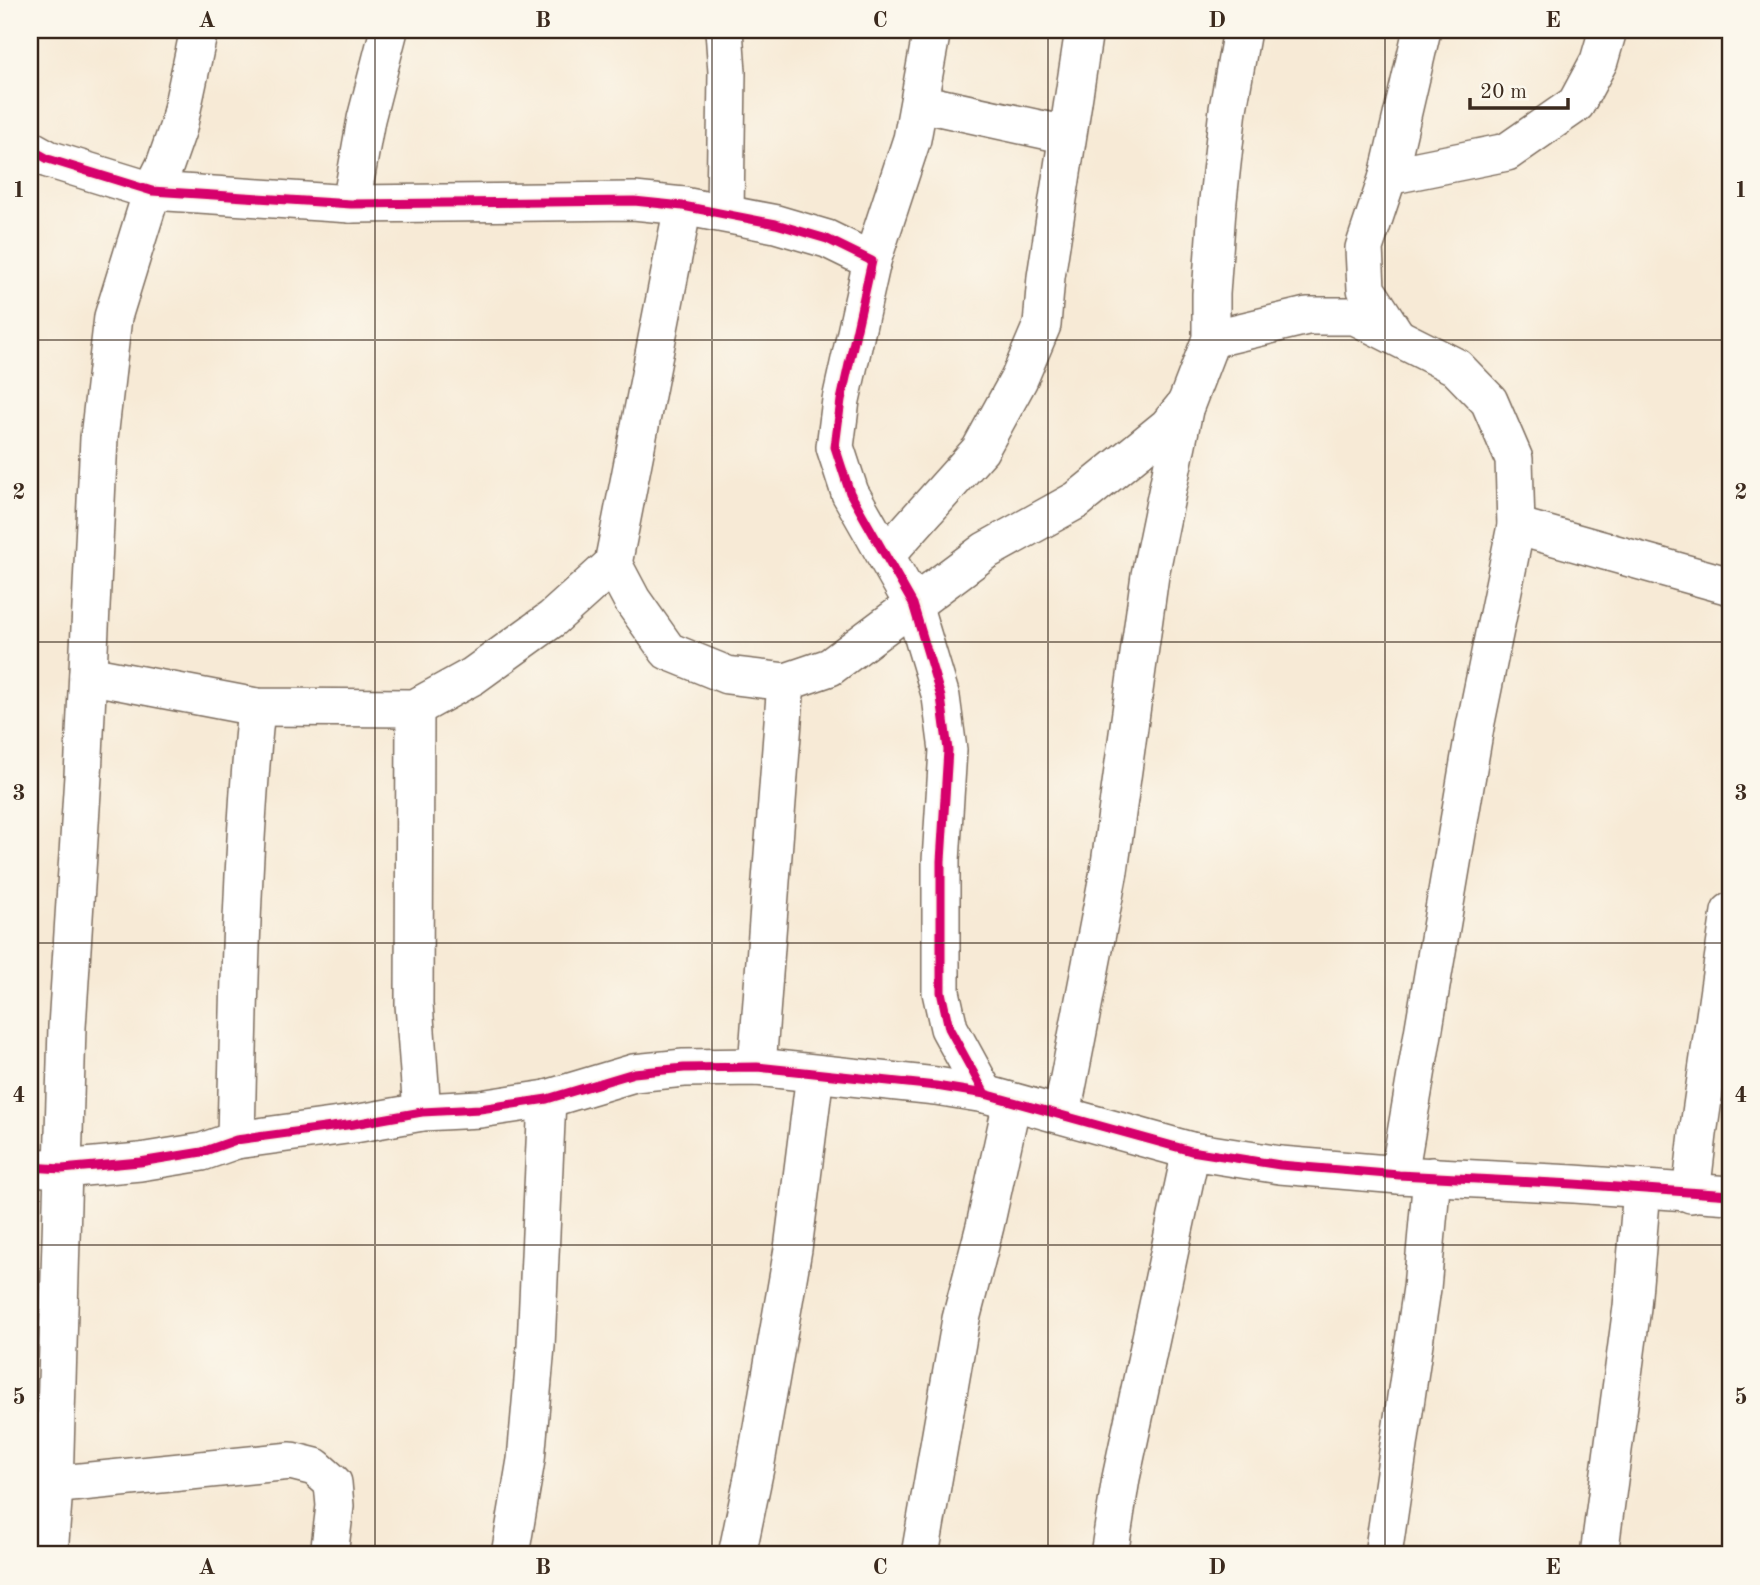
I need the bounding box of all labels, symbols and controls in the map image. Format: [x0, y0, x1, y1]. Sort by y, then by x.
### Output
text: A [198, 9, 216, 32]
text: B [535, 9, 551, 32]
text: C [872, 9, 888, 32]
text: D [1208, 9, 1226, 32]
text: E [1545, 9, 1561, 32]
scale bar [1470, 66, 1568, 110]
text: 20 m [1480, 82, 1527, 103]
text: 1 [12, 179, 26, 202]
text: 1 [1734, 179, 1748, 202]
text: 2 [12, 481, 26, 504]
text: 2 [1734, 481, 1748, 504]
text: 3 [12, 782, 26, 805]
text: 3 [1734, 782, 1748, 805]
text: 4 [12, 1084, 26, 1107]
text: 4 [1734, 1084, 1748, 1107]
text: 5 [12, 1386, 26, 1409]
text: 5 [1734, 1386, 1748, 1409]
text: A [198, 1556, 216, 1579]
text: B [535, 1556, 551, 1579]
text: C [872, 1556, 888, 1579]
text: D [1208, 1556, 1226, 1579]
text: E [1545, 1556, 1561, 1579]

